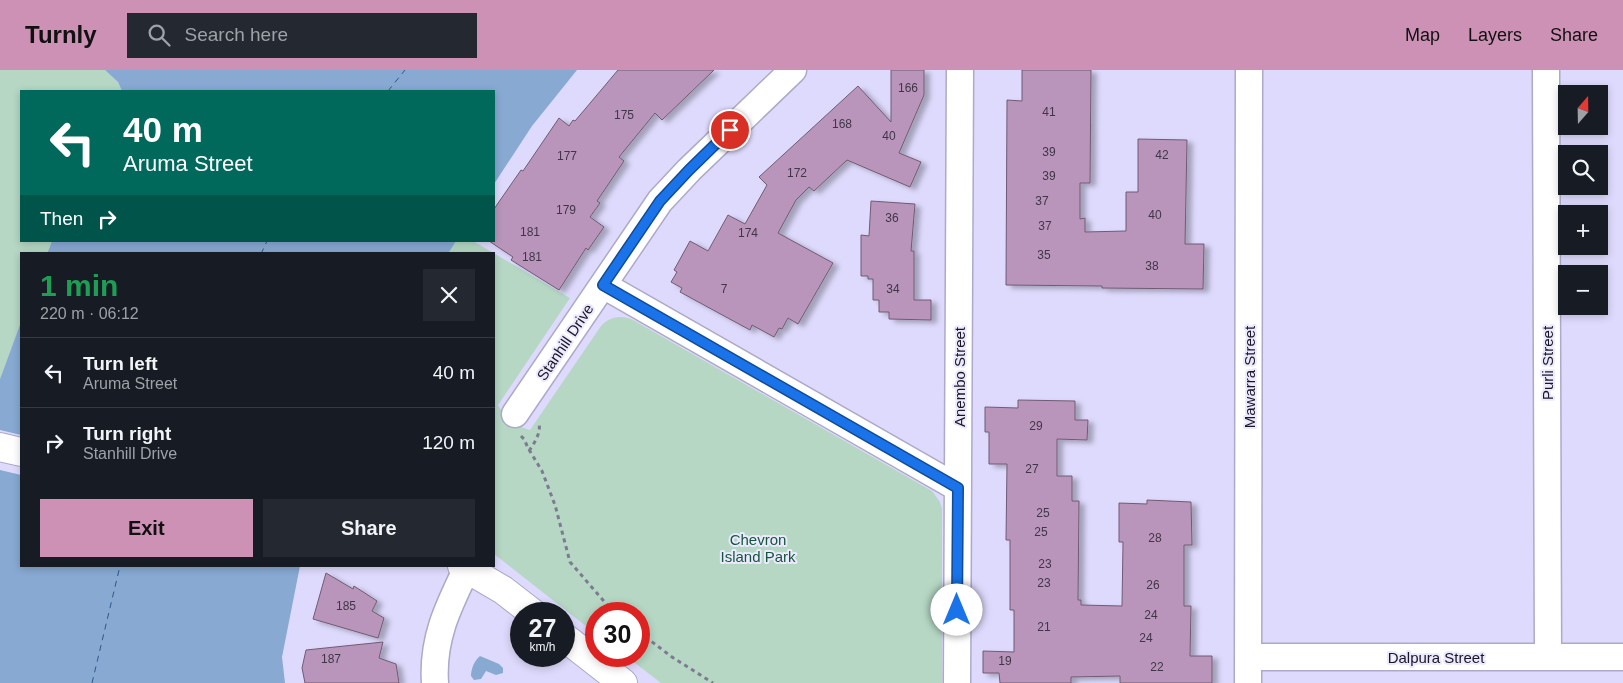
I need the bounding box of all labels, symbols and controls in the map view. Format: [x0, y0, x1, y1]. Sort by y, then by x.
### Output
search box [127, 13, 477, 58]
text: Turnly [25, 21, 97, 48]
icon: search [145, 21, 173, 49]
text: Search here [185, 24, 288, 45]
text: Map [1405, 25, 1440, 45]
text: Layers [1468, 25, 1522, 45]
text: Share [1550, 25, 1598, 45]
house number: 166 [898, 81, 918, 95]
north arrow [1558, 85, 1608, 135]
map controls [1558, 85, 1608, 315]
house number: 41 [1042, 105, 1056, 119]
house number: 175 [614, 108, 634, 122]
pin [709, 109, 751, 151]
icon: left [40, 110, 105, 175]
text: 40 m [123, 110, 203, 149]
icon: arrive [716, 116, 744, 144]
house number: 168 [832, 117, 852, 131]
house number: 40 [882, 129, 896, 143]
house number: 39 [1042, 145, 1056, 159]
button: search [1558, 145, 1608, 195]
house number: 42 [1155, 148, 1169, 162]
house number: 177 [557, 149, 577, 163]
text: Aruma Street [123, 151, 253, 176]
house number: 172 [787, 166, 807, 180]
house number: 39 [1042, 169, 1056, 183]
house number: 37 [1035, 194, 1049, 208]
house number: 179 [556, 203, 576, 217]
icon: right [93, 205, 121, 233]
button: + [1558, 205, 1608, 255]
text: Then [40, 208, 83, 229]
house number: 40 [1148, 208, 1162, 222]
house number: 36 [885, 211, 899, 225]
house number: 37 [1038, 219, 1052, 233]
house number: 181 [520, 225, 540, 239]
house number: 174 [738, 226, 758, 240]
house number: 35 [1037, 248, 1051, 262]
house number: 181 [522, 250, 542, 264]
house number: 38 [1145, 259, 1159, 273]
button: − [1558, 265, 1608, 315]
text: 1 min [40, 269, 118, 302]
button: close [423, 269, 475, 321]
house number: 7 [721, 282, 728, 296]
house number: 34 [886, 282, 900, 296]
street label: Stanhill Drive [533, 301, 597, 383]
text: 220 m · 06:12 [40, 305, 139, 322]
street label: Mawarra Street [1241, 325, 1258, 428]
street label: Purli Street [1539, 325, 1556, 400]
street label: Anembo Street [951, 326, 968, 427]
text: Turn left [83, 353, 158, 374]
icon: left [40, 359, 68, 387]
text: 40 m [433, 362, 475, 383]
text: Aruma Street [83, 375, 177, 392]
house number: 29 [1029, 419, 1043, 433]
text: Turn right [83, 423, 171, 444]
icon: right [40, 429, 68, 457]
text: 120 m [422, 432, 475, 453]
text: Stanhill Drive [83, 445, 177, 462]
house number: 27 [1025, 462, 1039, 476]
button: Exit [40, 499, 253, 557]
button: Share [263, 499, 475, 557]
house number: 25 [1036, 506, 1050, 520]
house number: 25 [1034, 525, 1048, 539]
park label: Chevron Island Park [720, 531, 796, 565]
house number: 28 [1148, 531, 1162, 545]
house number: 23 [1038, 557, 1052, 571]
house number: 23 [1037, 576, 1051, 590]
house number: 26 [1146, 578, 1160, 592]
position arrow [930, 583, 982, 635]
house number: 185 [336, 599, 356, 613]
speed limit sign: 30 [585, 602, 650, 667]
house number: 24 [1144, 608, 1158, 622]
text: 27 [529, 614, 556, 642]
house number: 21 [1037, 620, 1051, 634]
house number: 24 [1139, 631, 1153, 645]
text: km/h [529, 640, 556, 654]
street label: Dalpura Street [1388, 649, 1485, 666]
house number: 187 [321, 652, 341, 666]
house number: 19 [998, 654, 1012, 668]
house number: 22 [1150, 660, 1164, 674]

